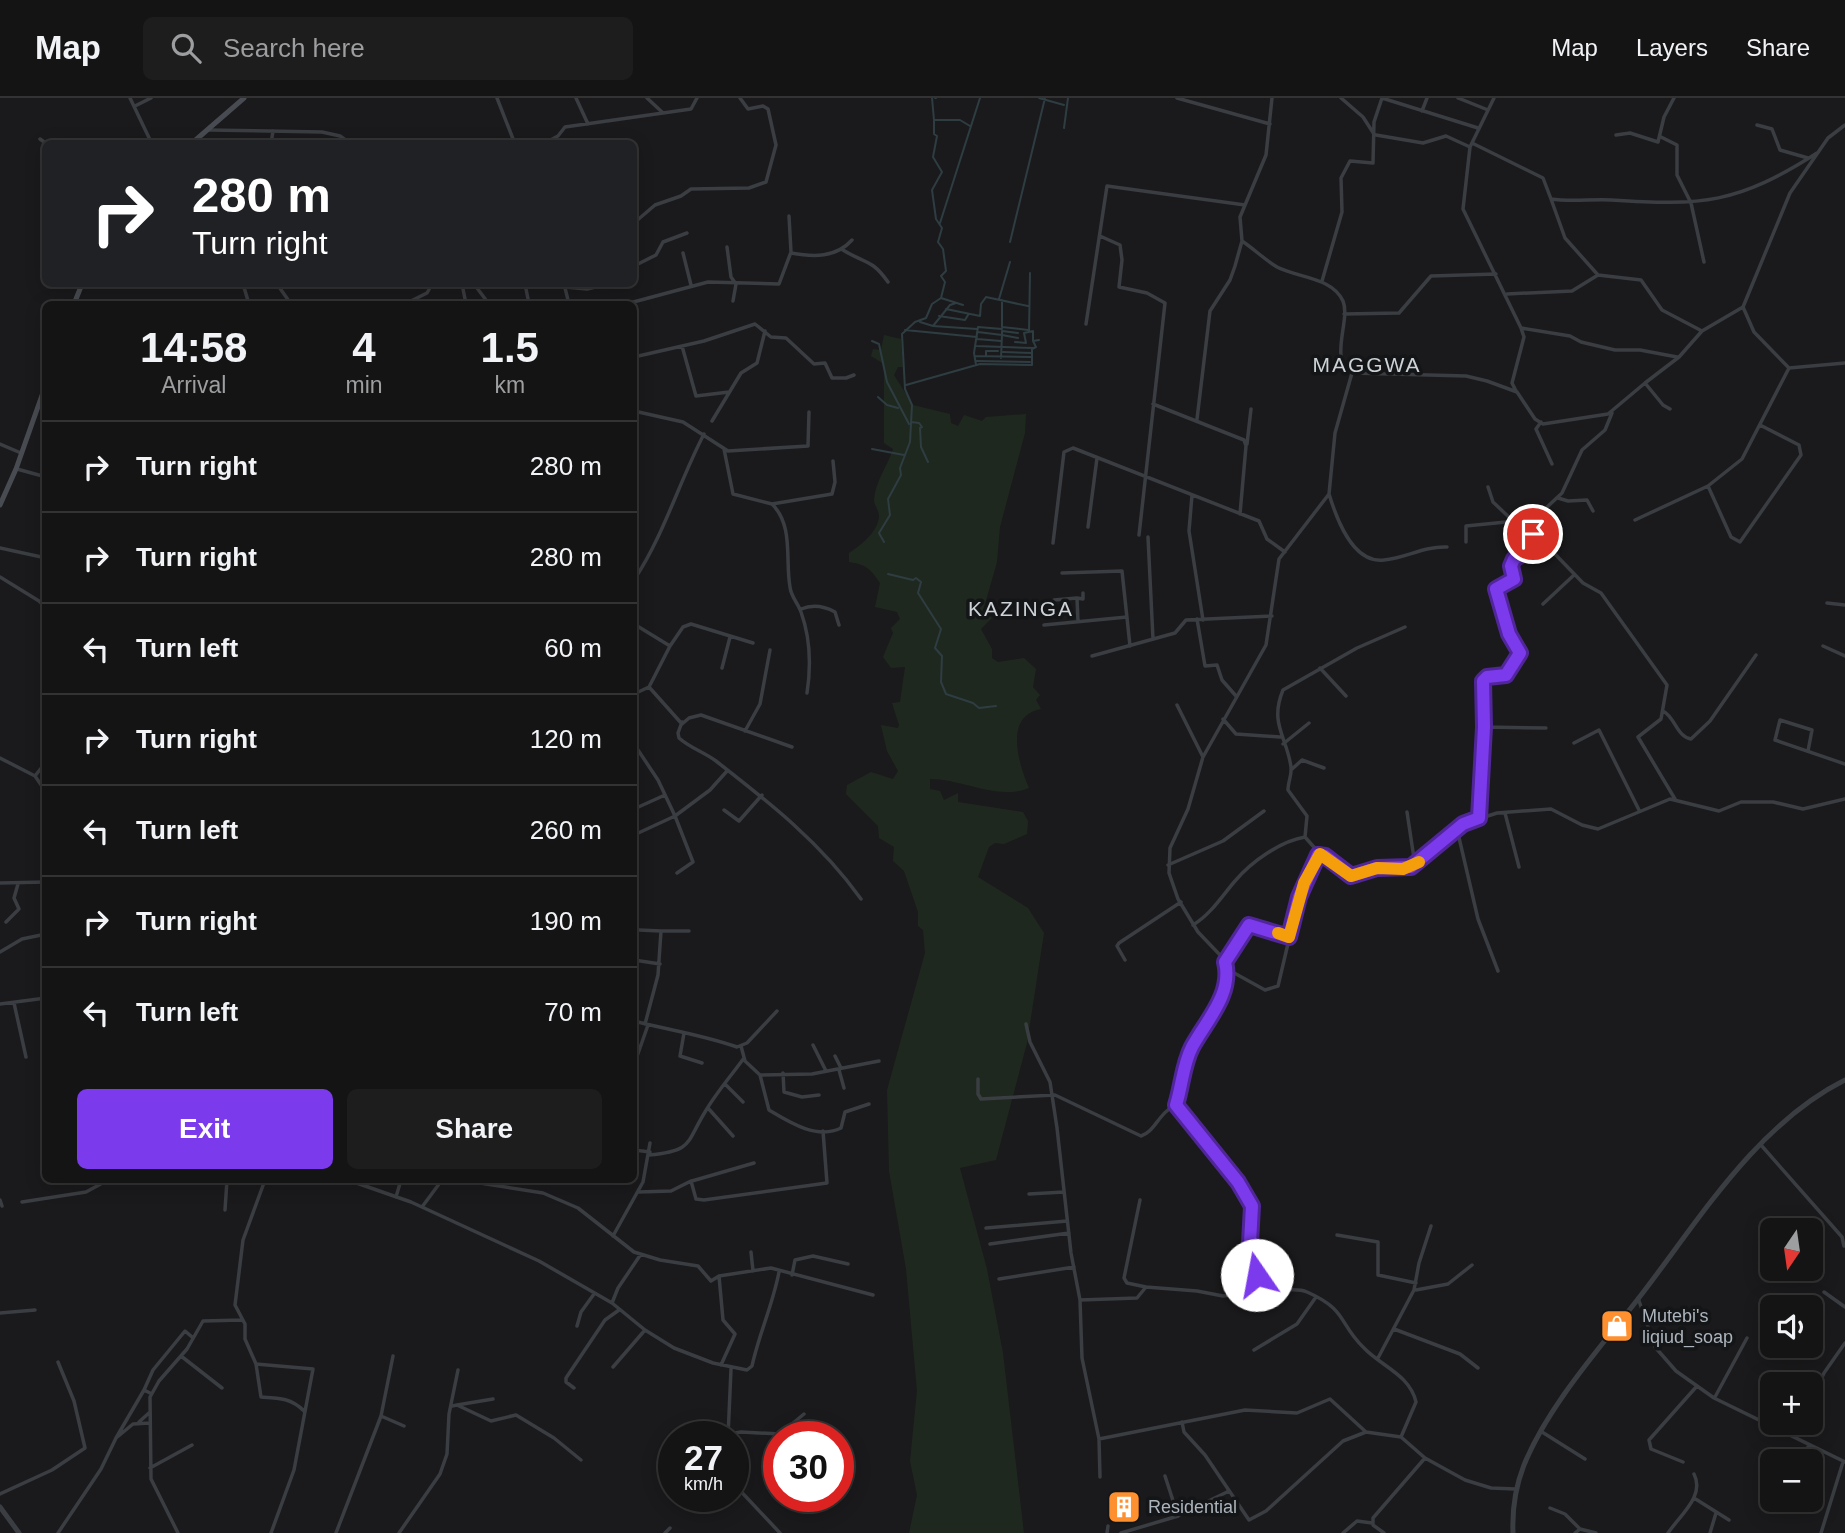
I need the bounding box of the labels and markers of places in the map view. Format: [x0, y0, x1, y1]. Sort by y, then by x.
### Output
pin [1503, 504, 1563, 564]
place label: Mutebi's liqiud_soap [1642, 1306, 1733, 1348]
shop icon: Mutebi's liqiud_soap [1598, 1307, 1636, 1345]
building icon: Residential [1105, 1488, 1143, 1526]
place label: Residential [1148, 1497, 1237, 1517]

